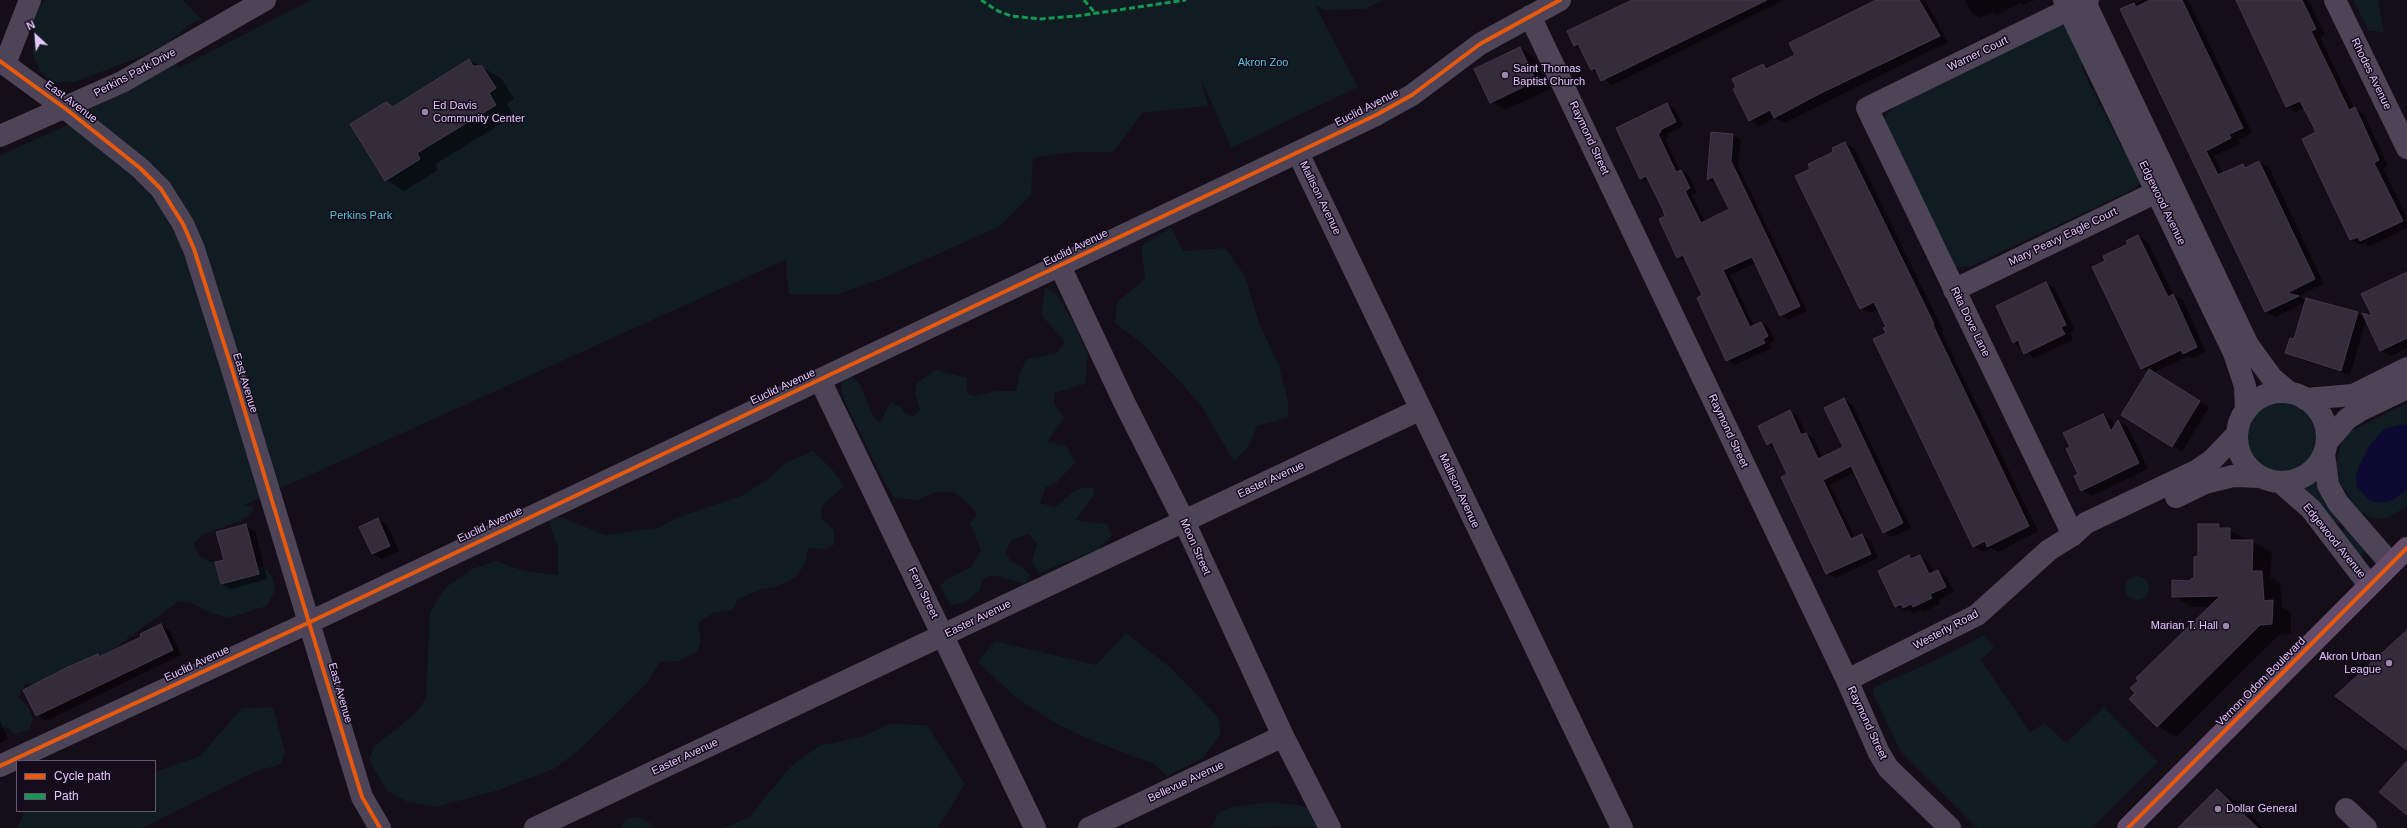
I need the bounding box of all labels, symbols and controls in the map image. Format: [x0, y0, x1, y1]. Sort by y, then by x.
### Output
north arrow [16, 16, 56, 56]
text: N [25, 18, 37, 32]
street label: Warner Court [1946, 34, 2010, 74]
street label: Rhodes Avenue [2348, 36, 2394, 112]
street label: Perkins Park Drive [92, 46, 178, 100]
park label: Akron Zoo [1238, 56, 1288, 70]
place label: Saint Thomas Baptist Church [1513, 62, 1585, 88]
marker: Saint Thomas Baptist Church [1500, 70, 1510, 80]
street label: East Avenue [42, 78, 100, 126]
street label: Euclid Avenue [1333, 86, 1401, 130]
place label: Ed Davis Community Center [433, 99, 525, 125]
street label: Raymond Street [1566, 99, 1612, 177]
marker: Ed Davis Community Center [420, 107, 430, 117]
street label: Mallison Avenue [1296, 159, 1344, 237]
street label: Edgewood Avenue [2136, 159, 2188, 247]
street label: Mary Peavy Eagle Court [2007, 205, 2119, 269]
park label: Perkins Park [330, 209, 392, 223]
street label: Euclid Avenue [1042, 227, 1110, 269]
street label: Rita Dove Lane [1947, 285, 1993, 359]
street label: East Avenue [230, 351, 260, 415]
street label: Euclid Avenue [748, 366, 818, 408]
street label: Raymond Street [1705, 392, 1751, 470]
street label: Mallison Avenue [1436, 452, 1482, 530]
street label: Easter Avenue [1236, 459, 1306, 501]
street label: Edgewood Avenue [2300, 501, 2368, 581]
street label: Euclid Avenue [455, 504, 525, 546]
street label: Moon Street [1177, 517, 1213, 577]
street label: Fern Street [905, 565, 941, 621]
street label: Easter Avenue [943, 597, 1013, 641]
street label: Westerly Road [1911, 607, 1981, 653]
place label: Marian T. Hall [2151, 619, 2218, 633]
marker: Marian T. Hall [2221, 621, 2231, 631]
street label: Vernon Odom Boulevard [2214, 635, 2308, 729]
street label: Euclid Avenue [162, 643, 232, 685]
place label: Akron Urban League [2319, 650, 2381, 676]
marker: Akron Urban League [2384, 658, 2394, 668]
street label: East Avenue [325, 661, 355, 725]
street label: Raymond Street [1844, 684, 1890, 762]
street label: Easter Avenue [650, 736, 720, 778]
street label: Bellevue Avenue [1146, 759, 1226, 805]
legend [16, 760, 156, 812]
text: Cycle path [54, 769, 111, 783]
text: Path [54, 789, 79, 803]
place label: Dollar General [2226, 802, 2297, 816]
marker: Dollar General [2213, 804, 2223, 814]

